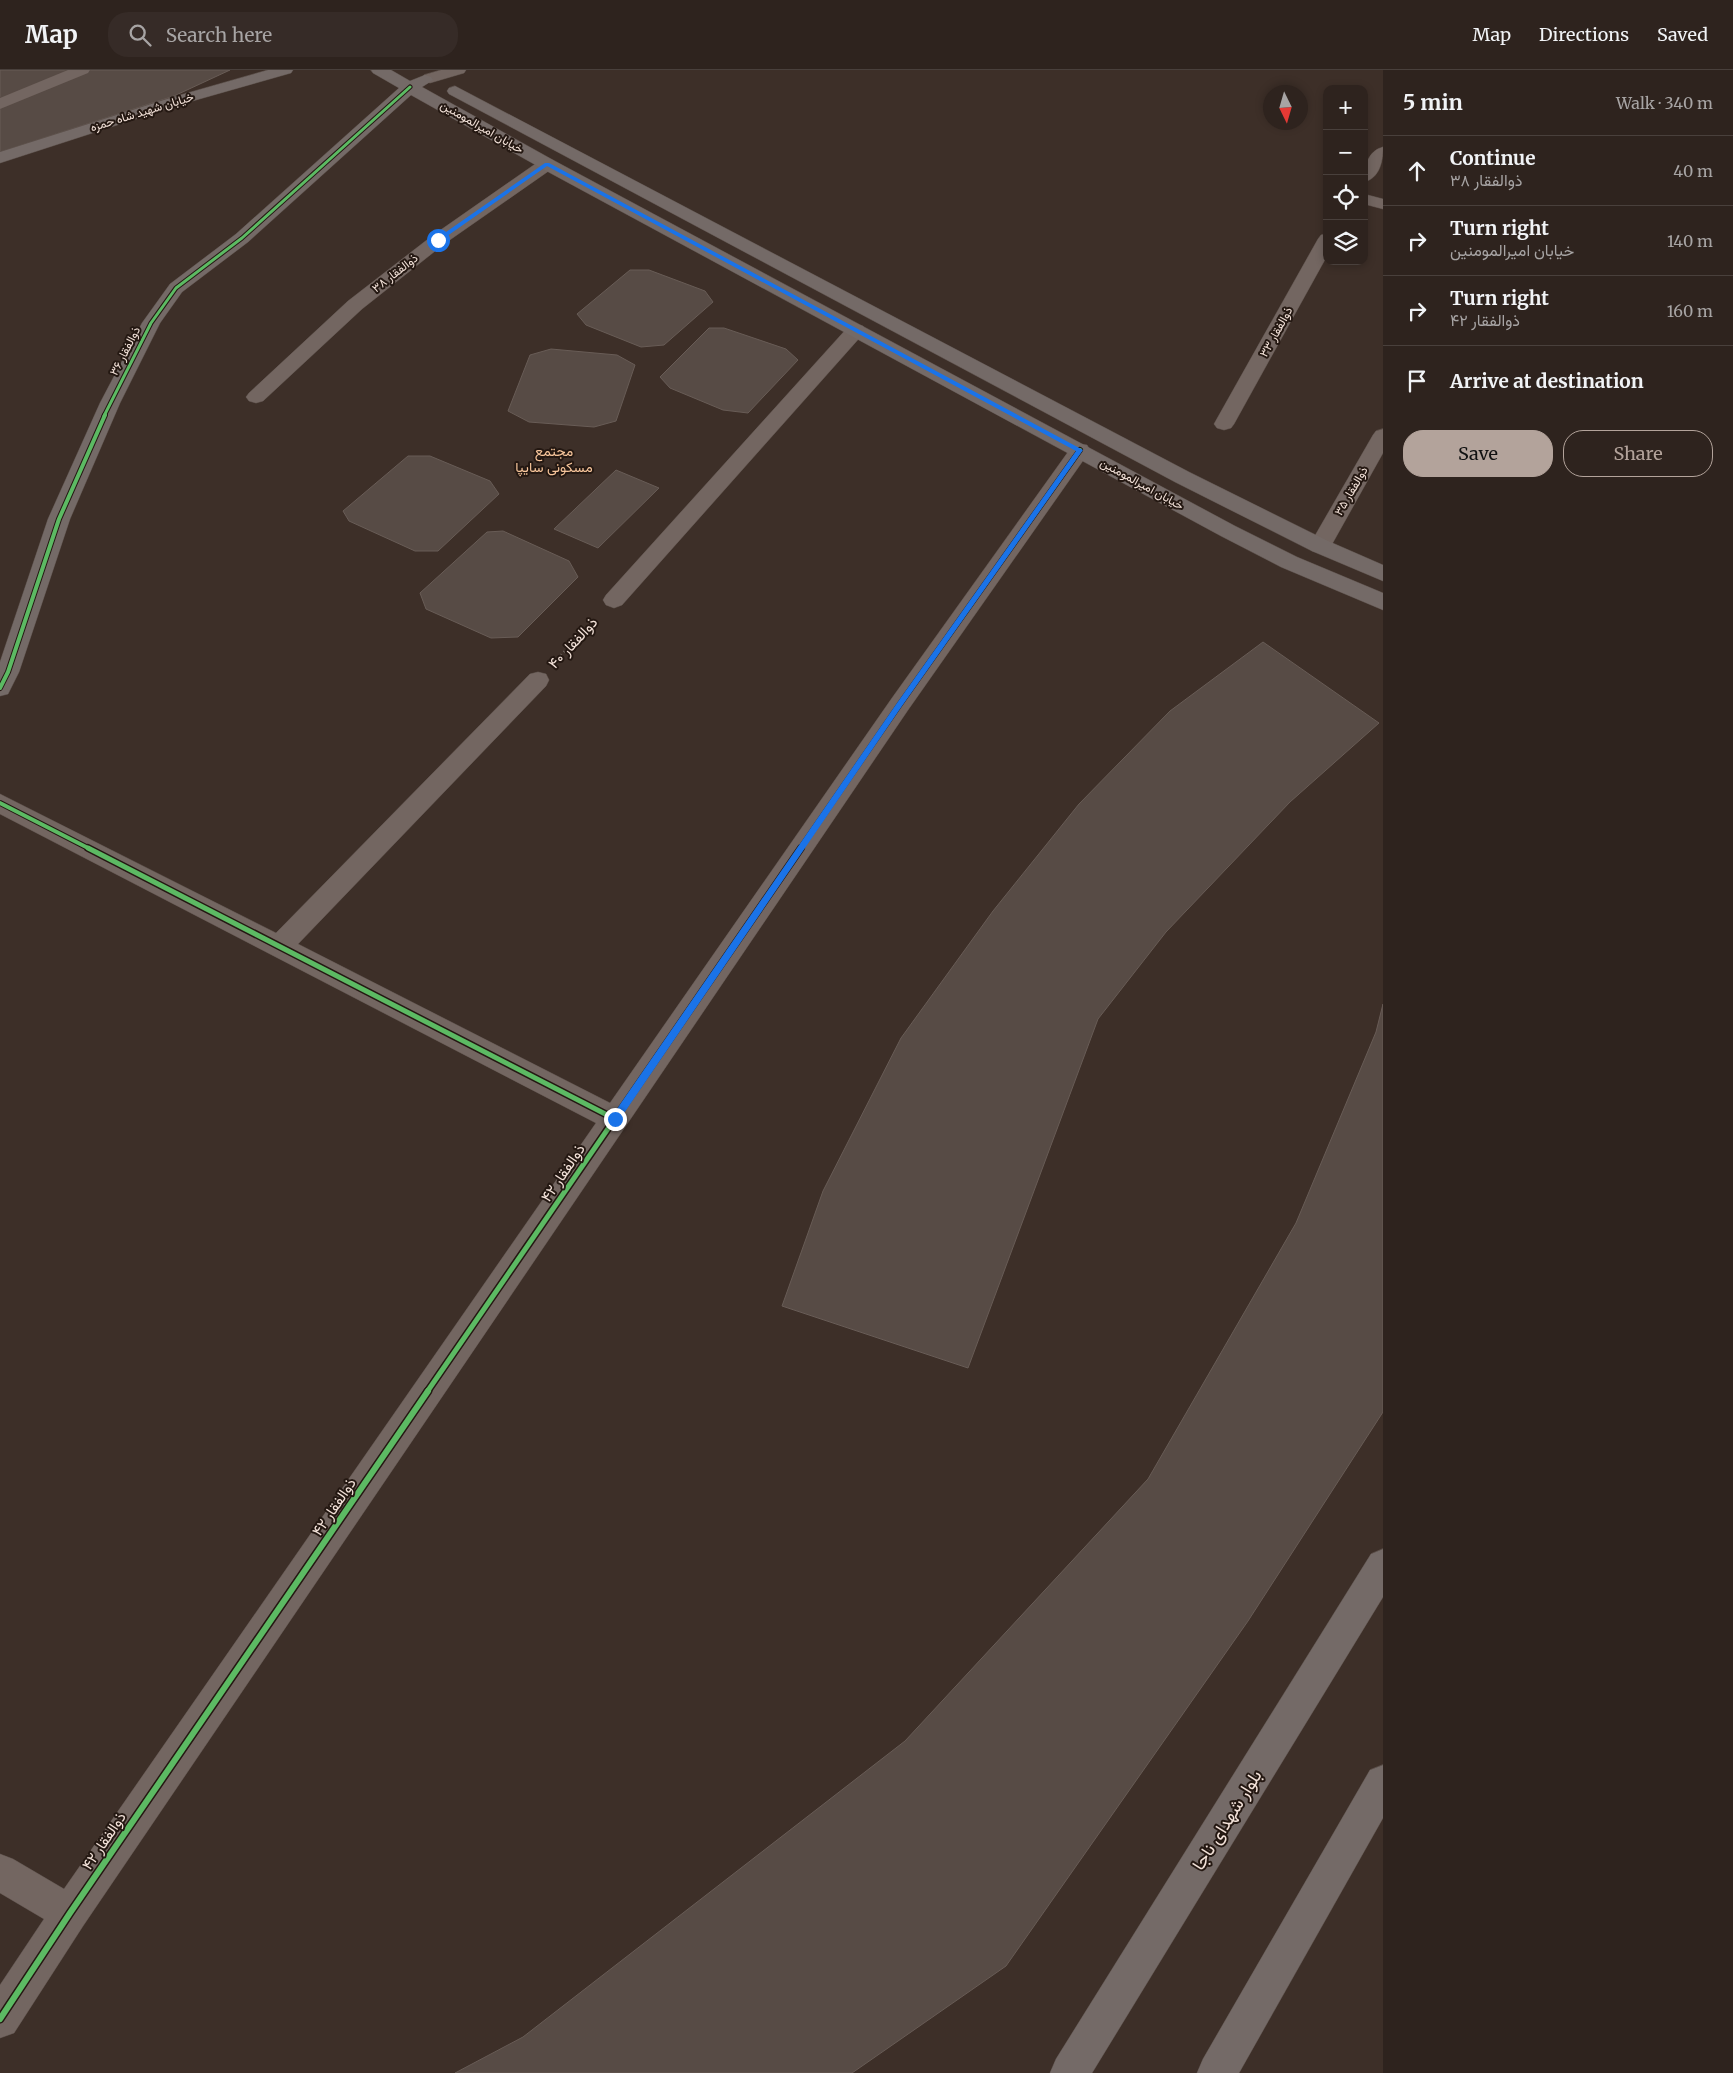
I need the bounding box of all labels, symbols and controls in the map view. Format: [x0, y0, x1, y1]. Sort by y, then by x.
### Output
search box [108, 12, 458, 57]
text: Map [25, 19, 78, 50]
icon: search [126, 21, 154, 49]
text: Search here [166, 23, 272, 47]
text: Map [1473, 23, 1511, 46]
text: Directions [1539, 23, 1629, 46]
text: Saved [1657, 23, 1708, 46]
north arrow [1263, 85, 1308, 130]
map controls [1323, 85, 1368, 265]
button: + [1323, 85, 1368, 130]
street label: خیابان شهید شاه حمزه [88, 89, 196, 135]
text: 5 min [1403, 89, 1463, 116]
text: Walk · 340 m [1616, 93, 1713, 113]
street label: خیابان امیرالمومنین [438, 97, 526, 157]
button: − [1323, 130, 1368, 175]
text: Continue [1450, 146, 1536, 170]
icon: ahead [1403, 157, 1431, 185]
text: 40 m [1673, 161, 1713, 181]
text: ذوالفقار ۳۸ [1450, 170, 1522, 190]
button: locate [1323, 175, 1368, 220]
text: Turn right [1450, 216, 1549, 240]
button: layers [1323, 220, 1368, 265]
icon: right [1403, 227, 1431, 255]
route start [427, 229, 450, 252]
text: 140 m [1667, 231, 1713, 251]
text: خیابان امیرالمومنین [1450, 240, 1574, 260]
street label: ذوالفقار ۳۸ [369, 250, 422, 296]
text: Turn right [1450, 286, 1549, 310]
icon: right [1403, 297, 1431, 325]
text: 160 m [1667, 301, 1713, 321]
street label: ذوالفقار ۳۳ [1256, 304, 1296, 360]
text: ذوالفقار ۴۲ [1450, 310, 1520, 330]
street label: ذوالفقار ۳۶ [106, 323, 144, 378]
icon: arrive [1403, 367, 1431, 395]
text: Arrive at destination [1450, 369, 1644, 393]
button: Save [1403, 430, 1553, 477]
button: Share [1563, 430, 1713, 477]
district label: مجتمع مسکونی سایپا [515, 442, 593, 477]
street label: خیابان امیرالمومنین [1097, 454, 1187, 514]
street label: ذوالفقار ۳۵ [1330, 463, 1372, 519]
street label: ذوالفقار ۴۰ [544, 613, 601, 673]
route end [604, 1108, 627, 1131]
street label: ذوالفقار ۴۲ [536, 1140, 589, 1205]
street label: ذوالفقار ۴۲ [307, 1474, 360, 1539]
street label: بلوار شهدای ناجا [1187, 1765, 1267, 1874]
street label: ذوالفقار ۴۲ [77, 1808, 130, 1873]

